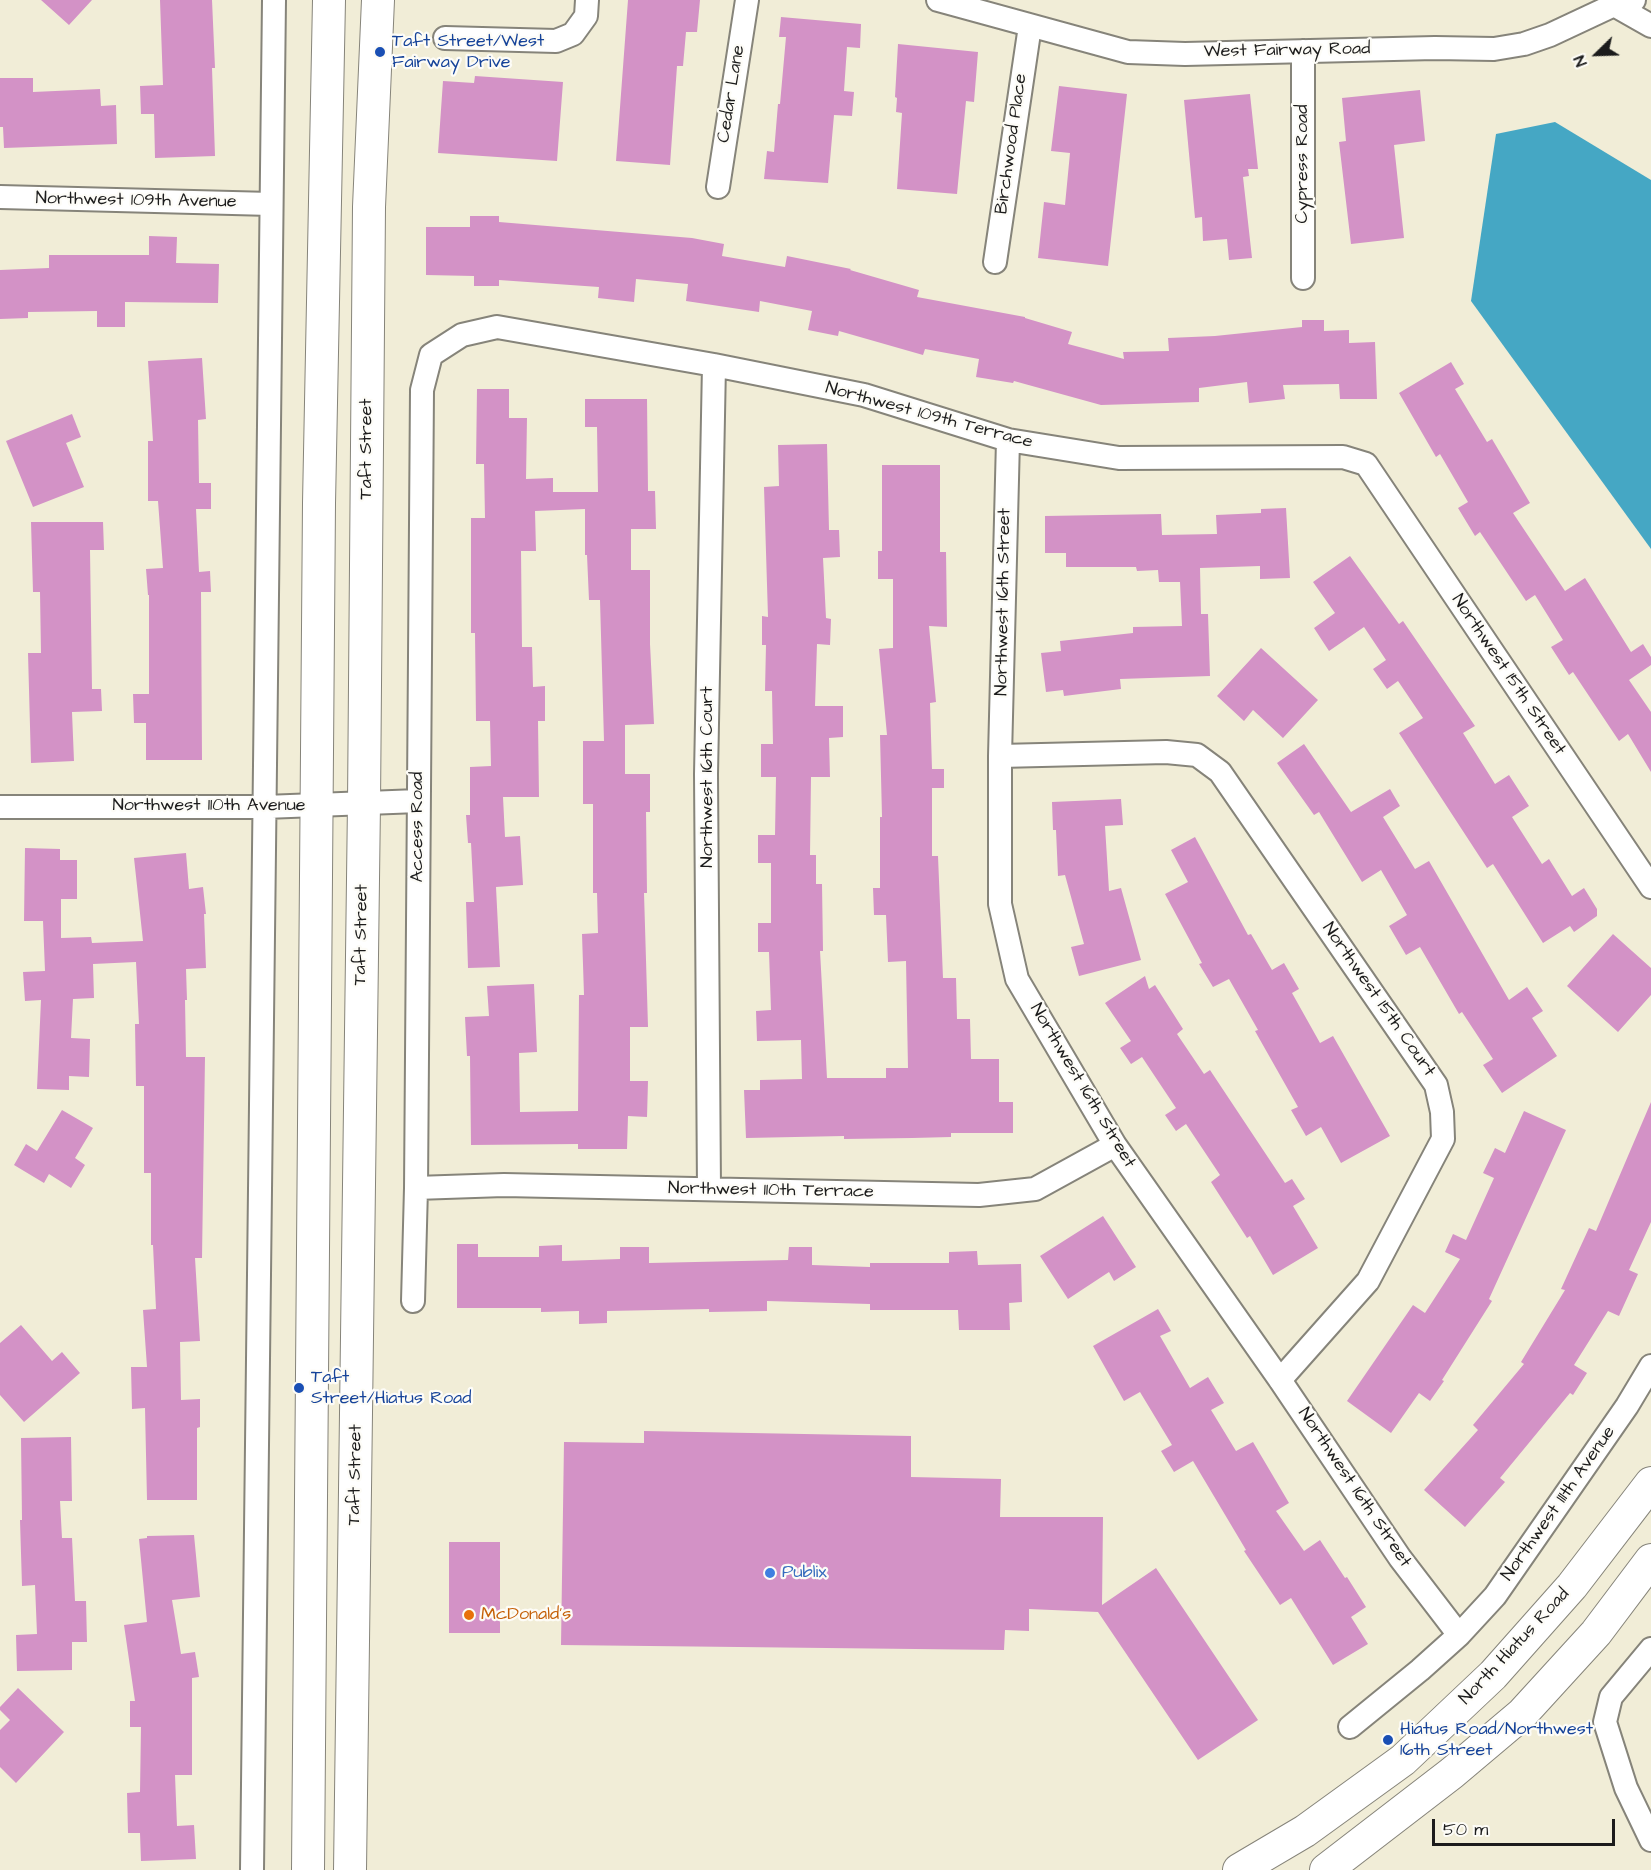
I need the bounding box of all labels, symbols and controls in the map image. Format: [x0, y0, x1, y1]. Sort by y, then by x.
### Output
north arrow [1567, 24, 1627, 84]
place label: Taft Street/West Fairway Drive [392, 31, 544, 74]
street label: West Fairway Road [1204, 39, 1370, 63]
street label: Cedar Lane [714, 44, 750, 144]
marker: Taft Street/West Fairway Drive [373, 45, 387, 59]
text: N [1568, 52, 1593, 70]
street label: Birchwood Place [991, 72, 1033, 216]
street label: Cypress Road [1292, 105, 1314, 223]
street label: Northwest 109th Avenue [35, 188, 237, 214]
street label: Northwest 109th Terrace [823, 378, 1035, 454]
street label: Taft Street [356, 398, 378, 500]
street label: Northwest 16th Street [992, 508, 1016, 696]
street label: Northwest 15th Street [1446, 590, 1570, 760]
street label: Northwest 16th Court [697, 686, 719, 868]
street label: Access Road [407, 772, 429, 882]
street label: Northwest 110th Avenue [112, 795, 306, 817]
street label: Taft Street [350, 884, 374, 986]
street label: Northwest 15th Court [1317, 919, 1439, 1081]
street label: Northwest 16th Street [1024, 1000, 1140, 1172]
street label: Northwest 110th Terrace [668, 1178, 874, 1204]
place label: Taft Street/Hiatus Road [311, 1367, 472, 1410]
marker: Taft Street/Hiatus Road [292, 1381, 306, 1395]
street label: Northwest 16th Street [1293, 1404, 1415, 1572]
street label: Northwest 111th Avenue [1497, 1422, 1621, 1586]
street label: Taft Street [344, 1424, 368, 1526]
place label: Publix [782, 1562, 827, 1584]
marker: Publix [763, 1566, 777, 1580]
street label: North Hiatus Road [1455, 1584, 1575, 1710]
place label: McDonald's [481, 1604, 571, 1626]
marker: McDonald's [462, 1608, 476, 1622]
place label: Hiatus Road/Northwest 16th Street [1400, 1719, 1593, 1762]
marker: Hiatus Road/Northwest 16th Street [1381, 1733, 1395, 1747]
scale bar [1435, 1807, 1618, 1845]
text: 50 m [1443, 1817, 1488, 1842]

